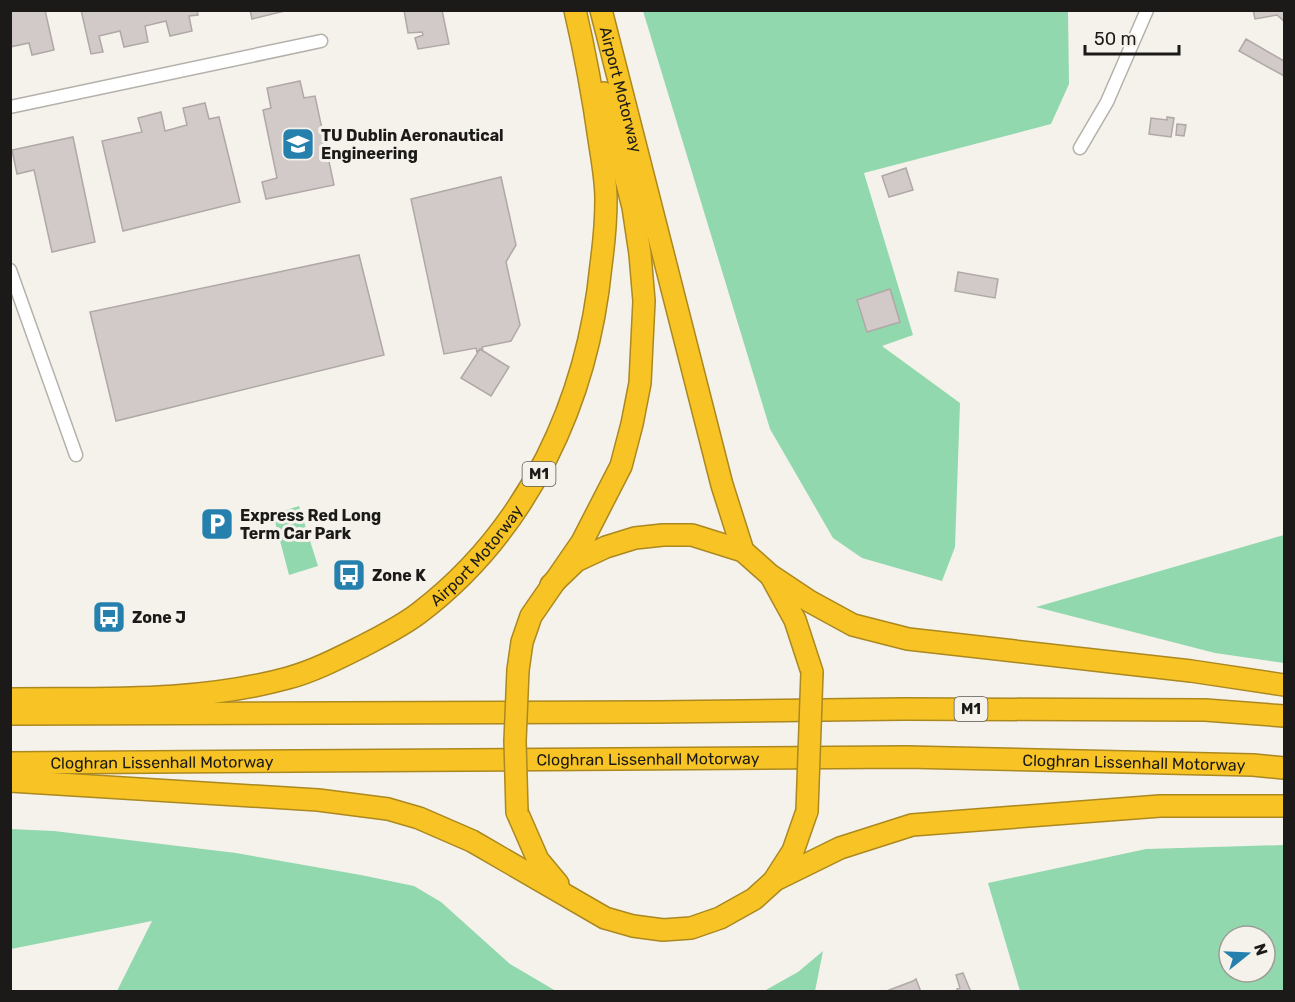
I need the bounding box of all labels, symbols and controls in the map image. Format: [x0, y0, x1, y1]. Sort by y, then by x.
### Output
scale bar [1085, 18, 1180, 56]
street label: Airport Motorway [596, 25, 646, 155]
text: 50 m [1094, 28, 1137, 50]
school or university icon: TU Dublin Aeronautical Engineering [280, 126, 316, 162]
place label: TU Dublin Aeronautical Engineering [321, 126, 504, 163]
road number: M1 [522, 462, 556, 486]
street label: Airport Motorway [427, 501, 527, 610]
parking icon: Express Red Long Term Car Park [199, 506, 235, 542]
place label: Express Red Long Term Car Park [240, 506, 381, 543]
bus stop icon: Zone K [331, 557, 367, 593]
place label: Zone K [372, 566, 426, 585]
bus stop icon: Zone J [91, 599, 127, 635]
place label: Zone J [132, 608, 186, 627]
road number: M1 [954, 697, 988, 721]
street label: Cloghran Lissenhall Motorway [536, 749, 760, 769]
street label: Cloghran Lissenhall Motorway [1022, 751, 1246, 775]
street label: Cloghran Lissenhall Motorway [50, 752, 274, 773]
north arrow [1217, 924, 1277, 984]
text: N [1250, 941, 1272, 958]

